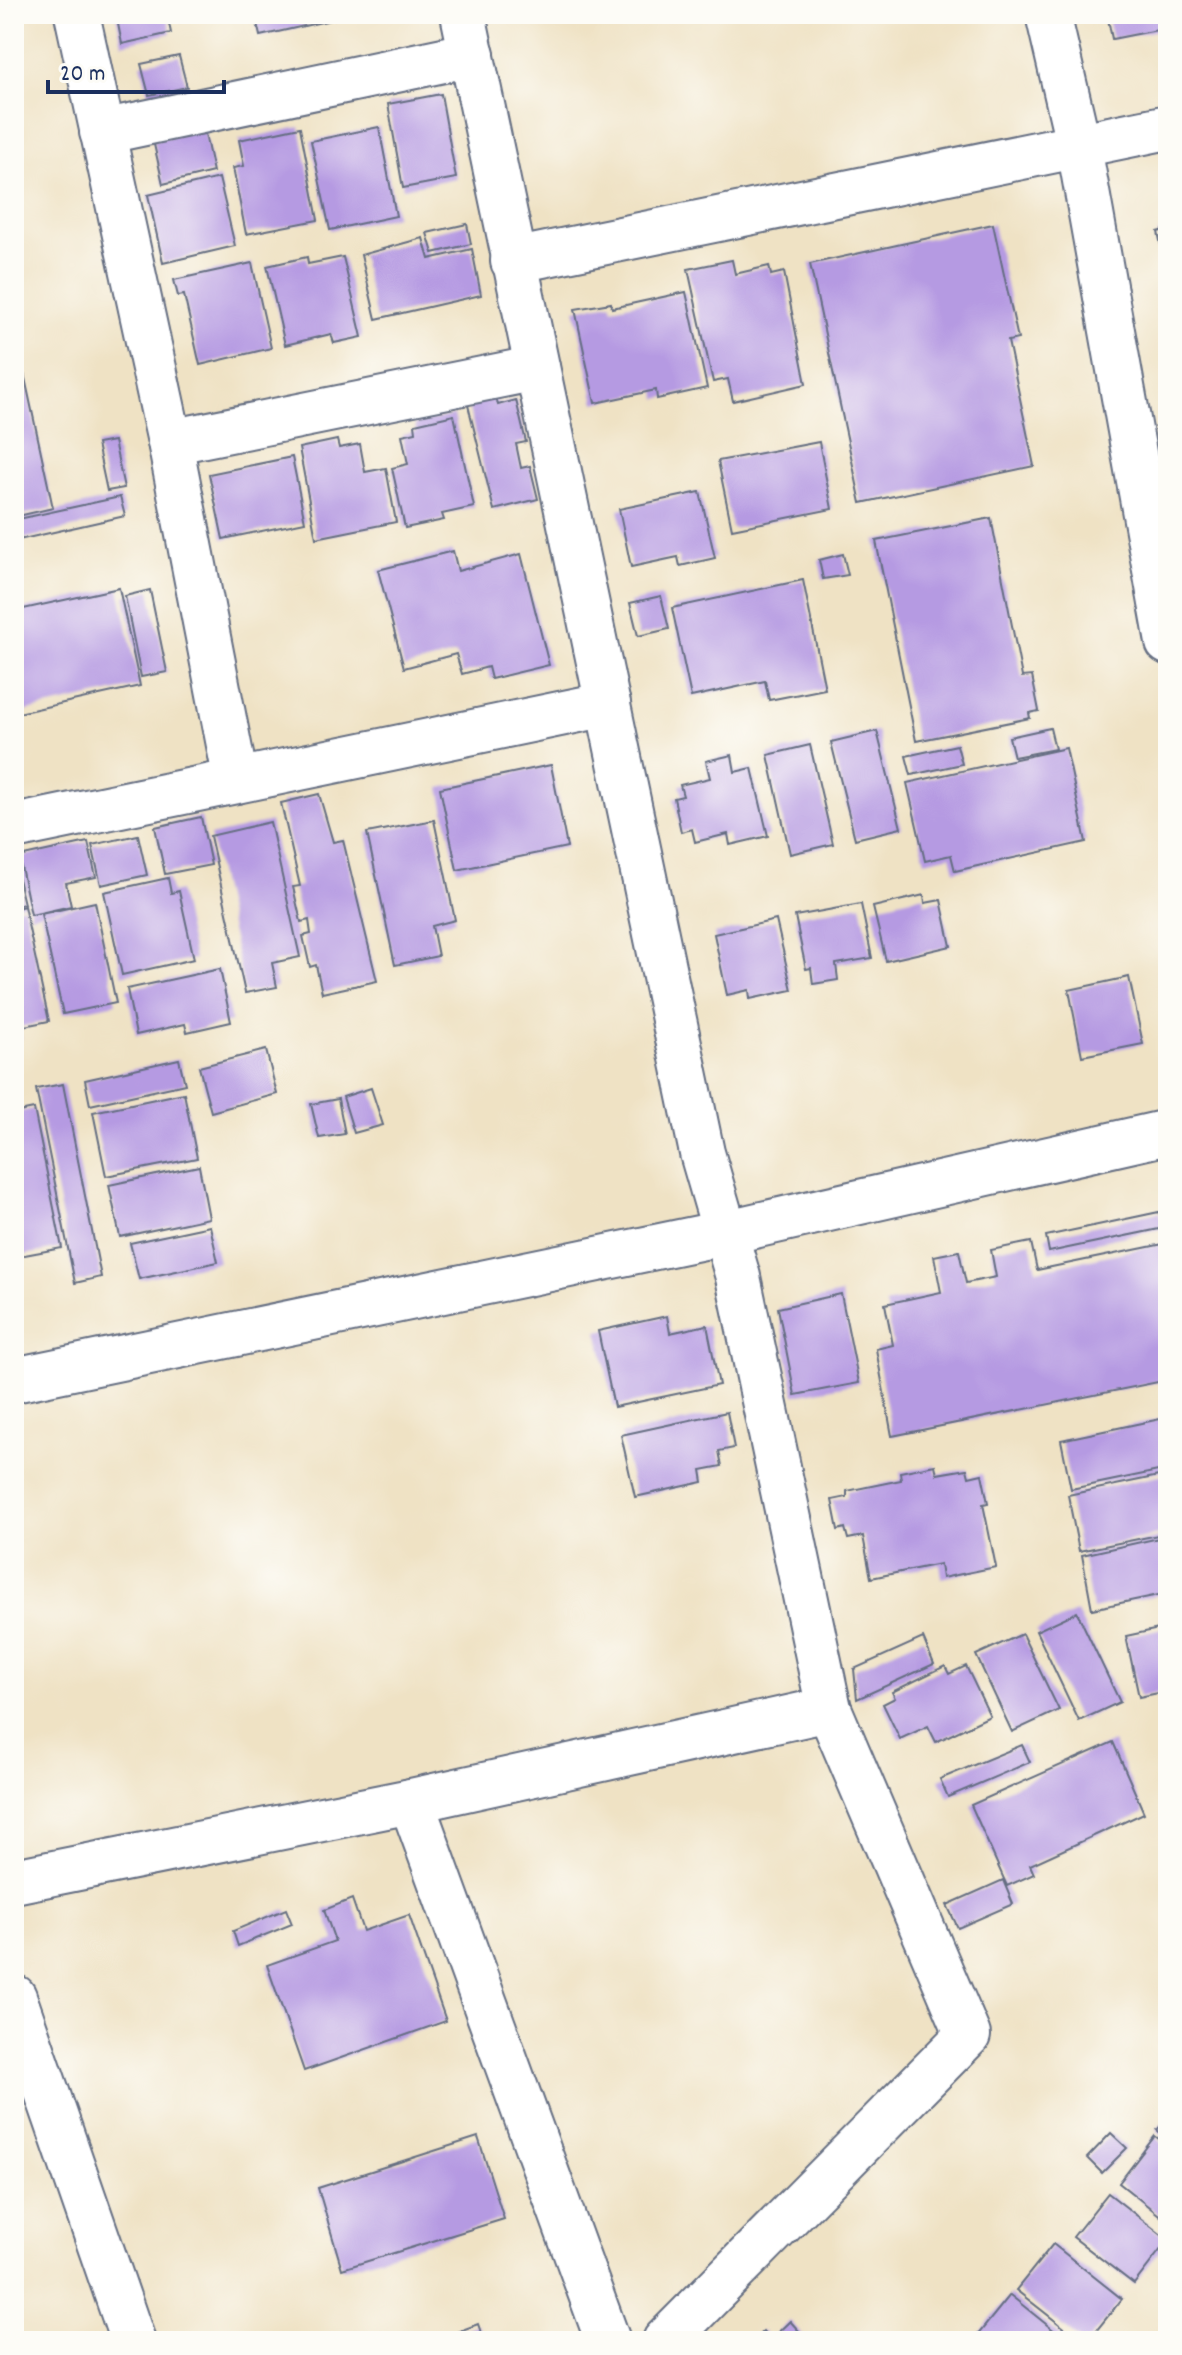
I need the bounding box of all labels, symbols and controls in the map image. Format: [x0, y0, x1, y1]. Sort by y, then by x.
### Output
scale bar [48, 44, 224, 94]
text: 20 m [60, 58, 106, 92]

